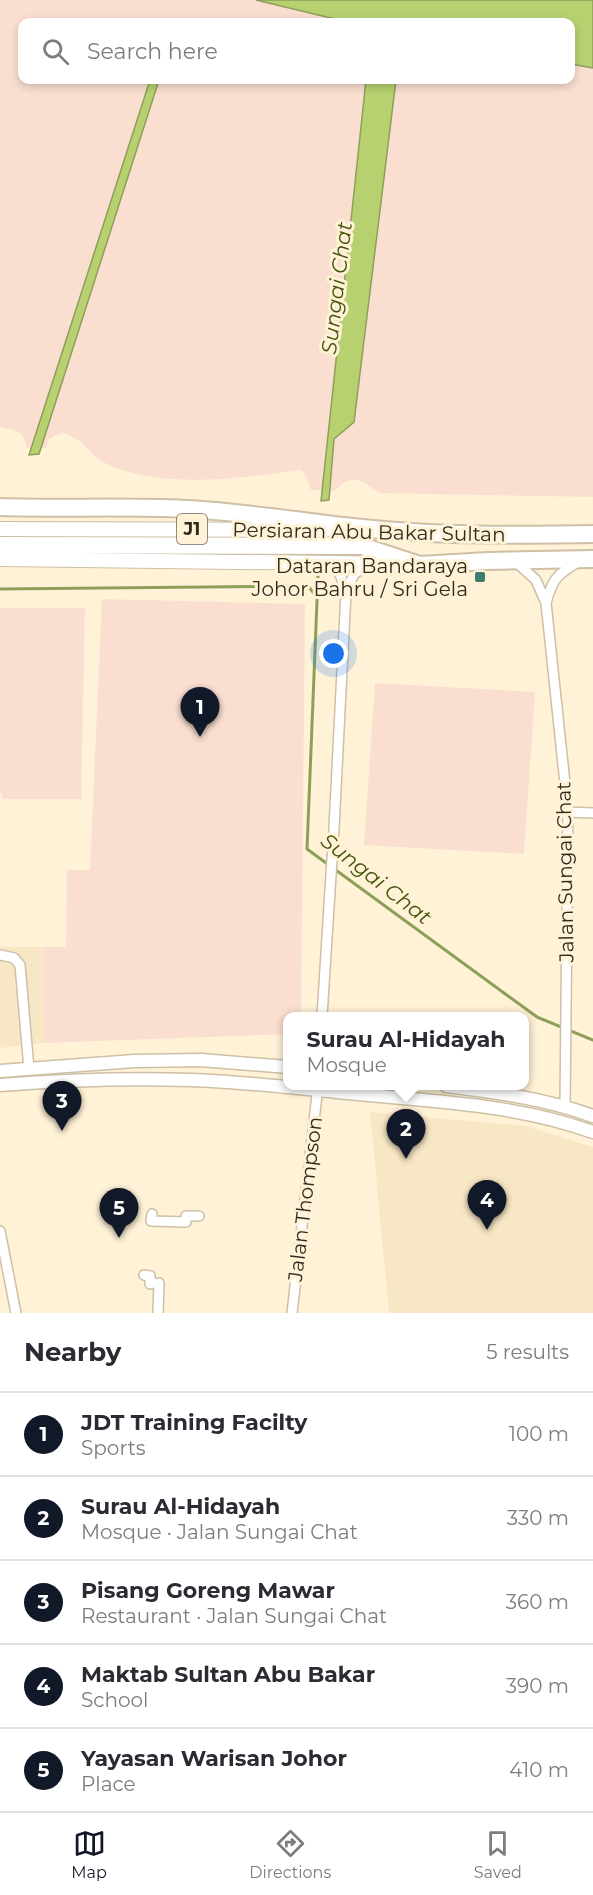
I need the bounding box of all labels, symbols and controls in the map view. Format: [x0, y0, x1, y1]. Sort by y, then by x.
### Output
search box [18, 18, 575, 84]
icon: search [39, 35, 72, 68]
text: Search here [87, 38, 218, 65]
water label: Sungai Chat [316, 220, 357, 356]
road number: J1 [177, 514, 207, 544]
street label: Persiaran Abu Bakar Sultan [232, 518, 506, 546]
place label: Dataran Bandaraya Johor Bahru / Sri Gela [251, 554, 468, 601]
marker: Dataran Bandaraya Johor Bahru / Sri Gela [473, 570, 487, 584]
your location [319, 639, 348, 668]
pin: 1 [180, 688, 220, 737]
street label: Jalan Sungai Chat [551, 781, 579, 964]
water label: Sungai Chat [316, 828, 437, 930]
popup [283, 1012, 529, 1090]
text: Surau Al-Hidayah [306, 1026, 506, 1053]
text: Mosque [306, 1053, 387, 1077]
pin: 3 [42, 1082, 82, 1131]
pin: 2 [386, 1110, 426, 1159]
street label: Jalan Thompson [283, 1115, 327, 1284]
pin: 4 [468, 1180, 506, 1230]
pin: 5 [100, 1188, 138, 1238]
text: Nearby [24, 1336, 121, 1368]
text: 5 results [486, 1340, 569, 1364]
text: JDT Training Facilty [81, 1409, 307, 1436]
text: 1 [40, 1422, 47, 1446]
text: 100 m [509, 1422, 569, 1446]
text: Sports [81, 1436, 146, 1460]
text: Surau Al-Hidayah [81, 1493, 280, 1520]
text: 2 [38, 1506, 49, 1530]
text: 330 m [507, 1506, 569, 1530]
text: Mosque · Jalan Sungai Chat [81, 1520, 358, 1544]
text: Pisang Goreng Mawar [81, 1577, 335, 1604]
text: 3 [38, 1590, 49, 1614]
text: 360 m [506, 1590, 569, 1614]
text: Restaurant · Jalan Sungai Chat [81, 1604, 387, 1628]
text: Maktab Sultan Abu Bakar [81, 1661, 375, 1688]
text: 4 [37, 1674, 50, 1698]
text: 390 m [506, 1674, 569, 1698]
text: School [81, 1688, 148, 1712]
text: Yayasan Warisan Johor [81, 1745, 347, 1772]
text: 5 [38, 1758, 49, 1782]
text: 410 m [509, 1758, 569, 1782]
text: Place [81, 1772, 136, 1796]
tab: Map [71, 1827, 107, 1882]
tab: Directions [249, 1827, 331, 1882]
tab: Saved [474, 1827, 522, 1882]

